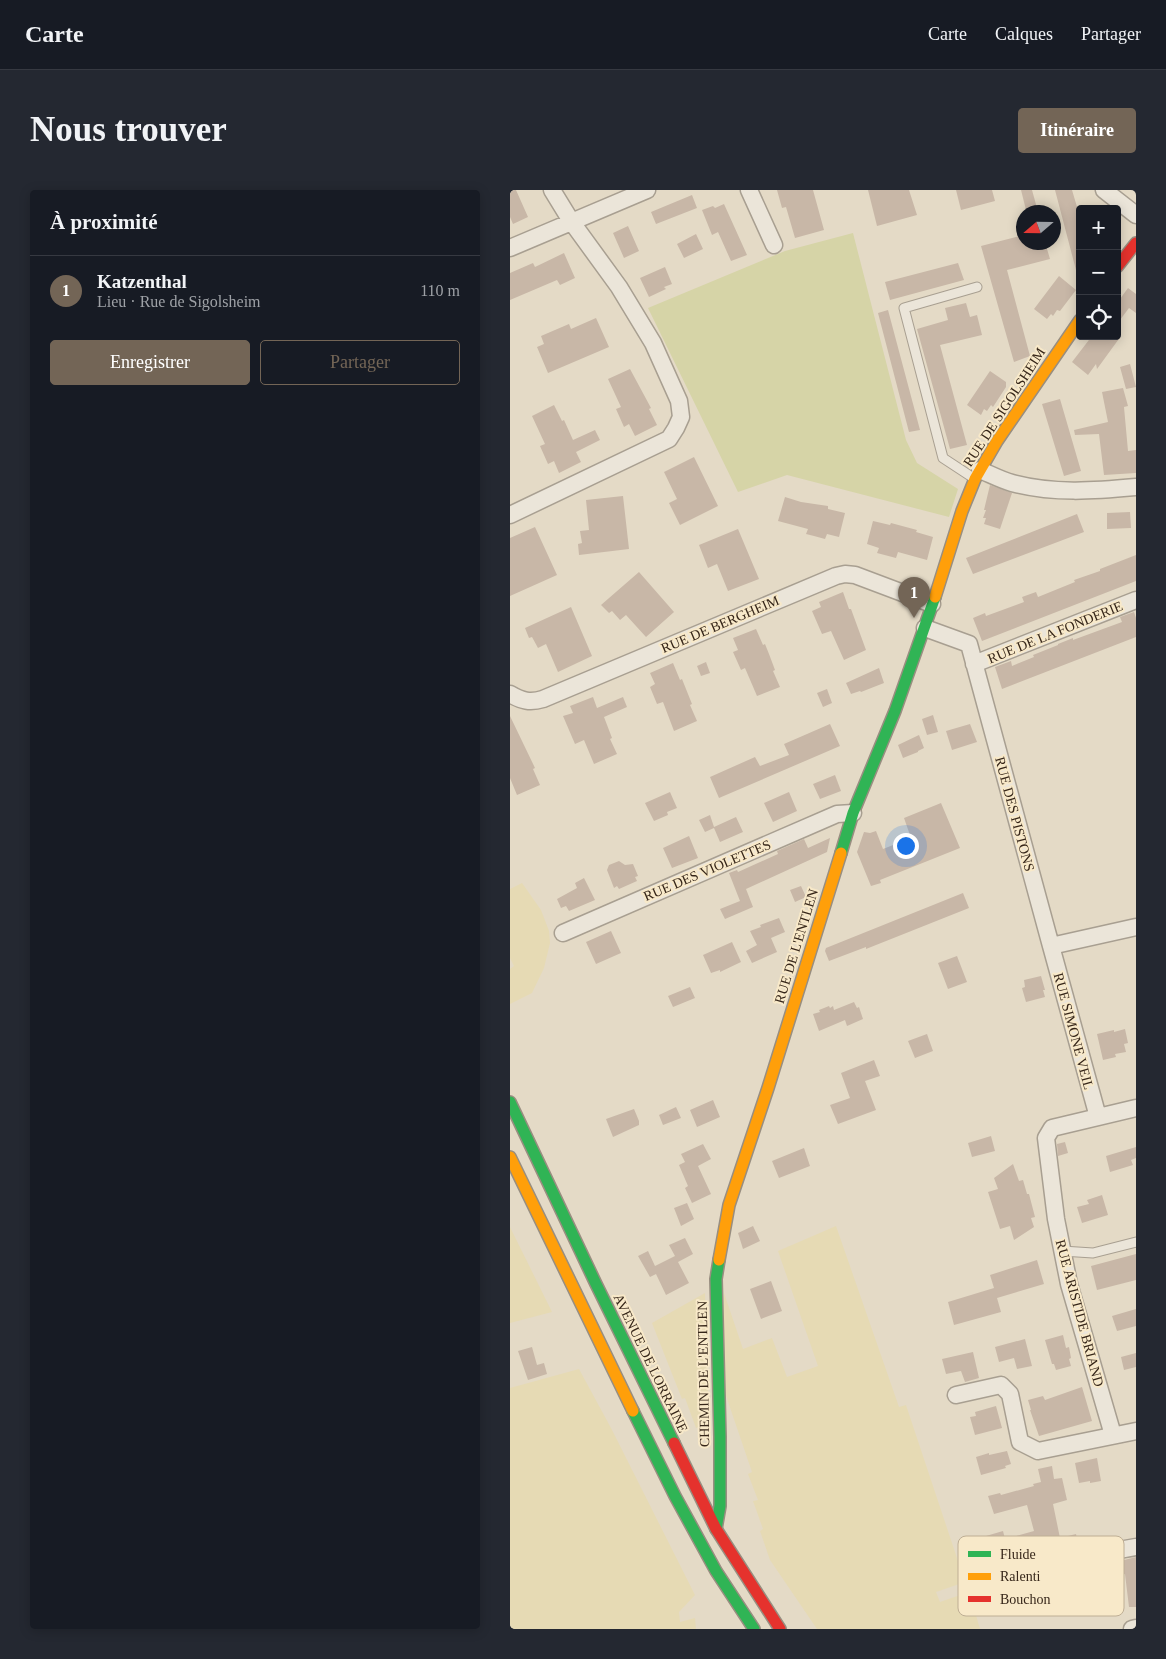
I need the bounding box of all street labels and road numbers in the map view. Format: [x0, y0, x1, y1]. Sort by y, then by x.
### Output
street label: RUE DE SIGOLSHEIM [960, 345, 1049, 469]
street label: RUE DE BERGHEIM [659, 593, 782, 656]
street label: RUE DE LA FONDERIE [985, 598, 1125, 666]
street label: RUE DES PISTONS [992, 755, 1037, 873]
street label: RUE DES VIOLETTES [641, 837, 773, 904]
street label: RUE DE L'ENTLEN [772, 887, 821, 1005]
street label: RUE SIMONE VEIL [1051, 971, 1096, 1091]
street label: RUE ARISTIDE BRIAND [1053, 1238, 1106, 1388]
street label: AVENUE DE LORRAINE [610, 1292, 691, 1435]
street label: CHEMIN DE L'ENTLEN [695, 1301, 712, 1447]

